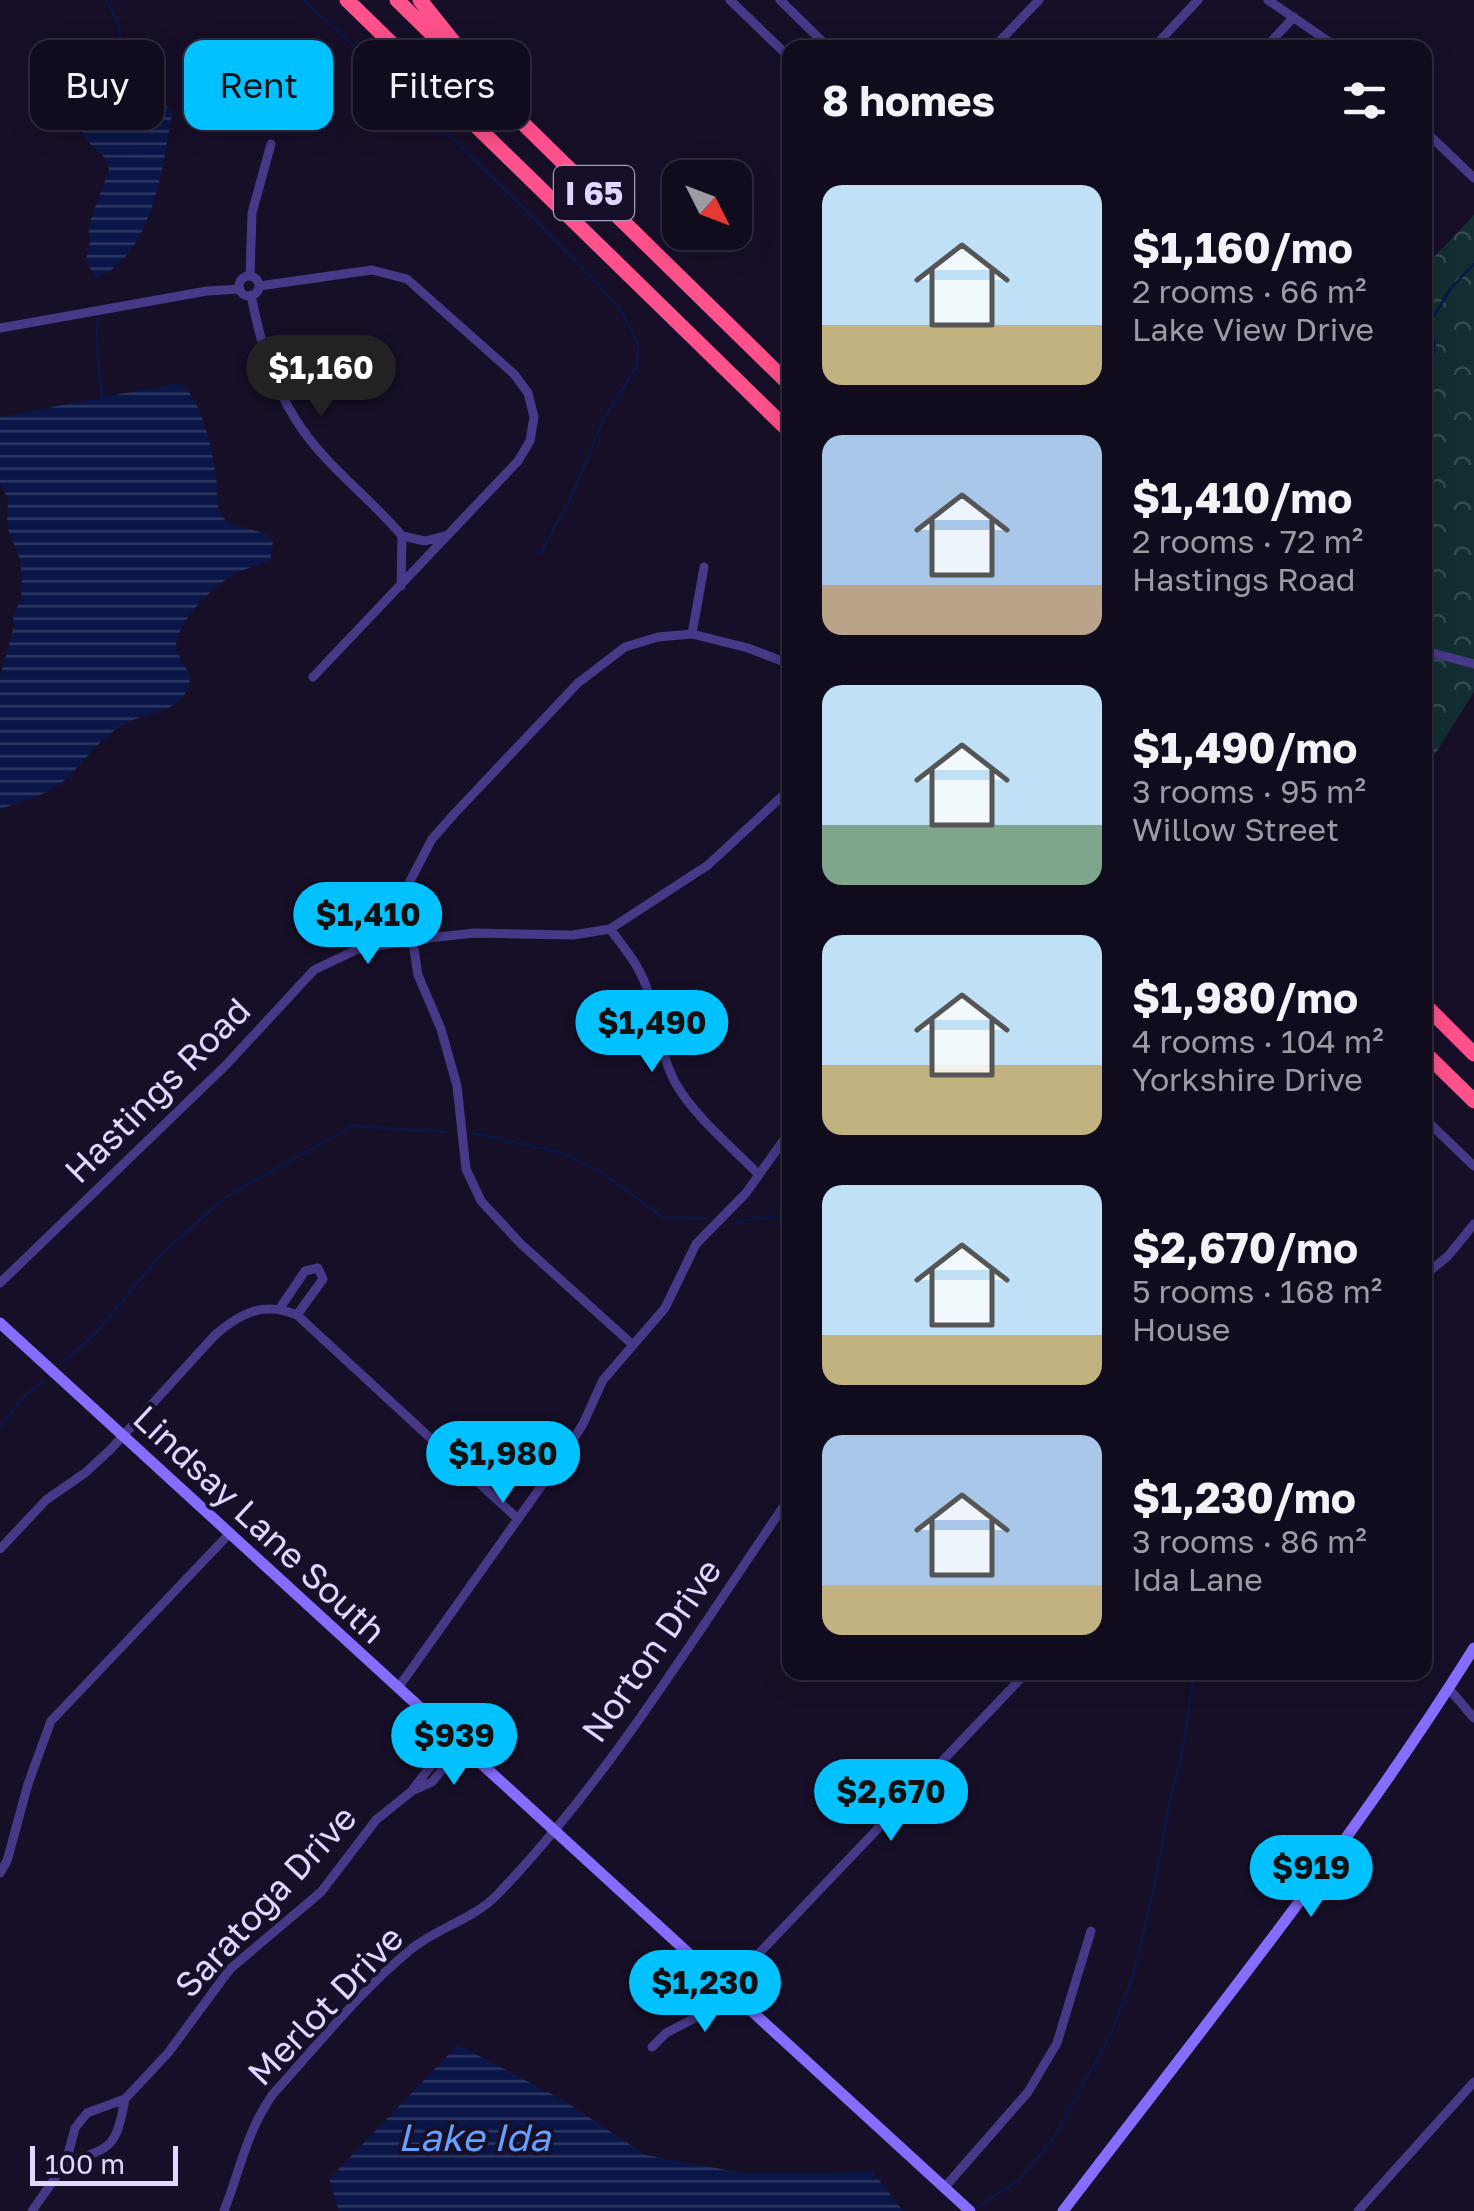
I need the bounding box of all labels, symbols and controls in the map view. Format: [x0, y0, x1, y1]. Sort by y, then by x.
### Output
chip: Buy [30, 40, 164, 130]
chip: Rent [184, 40, 333, 130]
chip: Filters [353, 40, 530, 130]
icon: filters [1337, 73, 1392, 128]
text: 8 homes [822, 75, 995, 125]
north arrow [662, 160, 752, 250]
map controls [662, 160, 752, 250]
road number: I 65 [554, 166, 634, 220]
text: $1,160/mo [1132, 222, 1353, 272]
icon: home [902, 225, 1022, 345]
text: 2 rooms · 66 m² [1132, 272, 1367, 310]
text: Lake View Drive [1132, 310, 1374, 348]
pin: $1,160 [240, 335, 402, 420]
text: $1,160 [268, 348, 374, 386]
text: $1,410/mo [1132, 472, 1353, 522]
icon: home [902, 475, 1022, 595]
text: 2 rooms · 72 m² [1132, 522, 1363, 560]
text: Hastings Road [1132, 560, 1355, 598]
text: $1,490/mo [1132, 722, 1358, 772]
icon: home [902, 725, 1022, 845]
text: 3 rooms · 95 m² [1132, 772, 1366, 810]
text: Willow Street [1132, 810, 1339, 848]
pin: $1,410 [287, 882, 449, 967]
text: $1,410 [315, 895, 421, 933]
text: $1,980/mo [1132, 972, 1358, 1022]
icon: home [902, 975, 1022, 1095]
street label: Hastings Road [56, 989, 258, 1191]
pin: $1,490 [571, 990, 733, 1075]
text: $1,490 [597, 1003, 707, 1041]
text: 4 rooms · 104 m² [1132, 1022, 1384, 1060]
text: Yorkshire Drive [1132, 1060, 1363, 1098]
text: $2,670/mo [1132, 1222, 1358, 1272]
icon: home [902, 1225, 1022, 1345]
text: 5 rooms · 168 m² [1132, 1272, 1382, 1310]
text: House [1132, 1310, 1230, 1348]
street label: Lindsay Lane South [125, 1396, 395, 1652]
pin: $1,980 [422, 1421, 584, 1506]
text: $1,980 [448, 1434, 558, 1472]
text: $1,230/mo [1132, 1472, 1356, 1522]
icon: home [902, 1475, 1022, 1595]
text: 3 rooms · 86 m² [1132, 1522, 1367, 1560]
street label: Norton Drive [572, 1550, 730, 1750]
text: Ida Lane [1132, 1560, 1263, 1598]
pin: $939 [395, 1703, 513, 1788]
text: $939 [413, 1716, 495, 1754]
pin: $2,670 [810, 1759, 972, 1844]
text: $2,670 [836, 1772, 946, 1810]
street label: Saratoga Drive [166, 1796, 364, 2006]
pin: $919 [1252, 1835, 1370, 1920]
text: $919 [1272, 1848, 1350, 1886]
street label: Merlot Drive [239, 1917, 411, 2093]
pin: $1,230 [624, 1950, 786, 2035]
text: $1,230 [651, 1963, 759, 2001]
water label: Lake Ida [398, 2114, 552, 2159]
scale bar [30, 2141, 178, 2186]
text: 100 m [45, 2147, 125, 2180]

